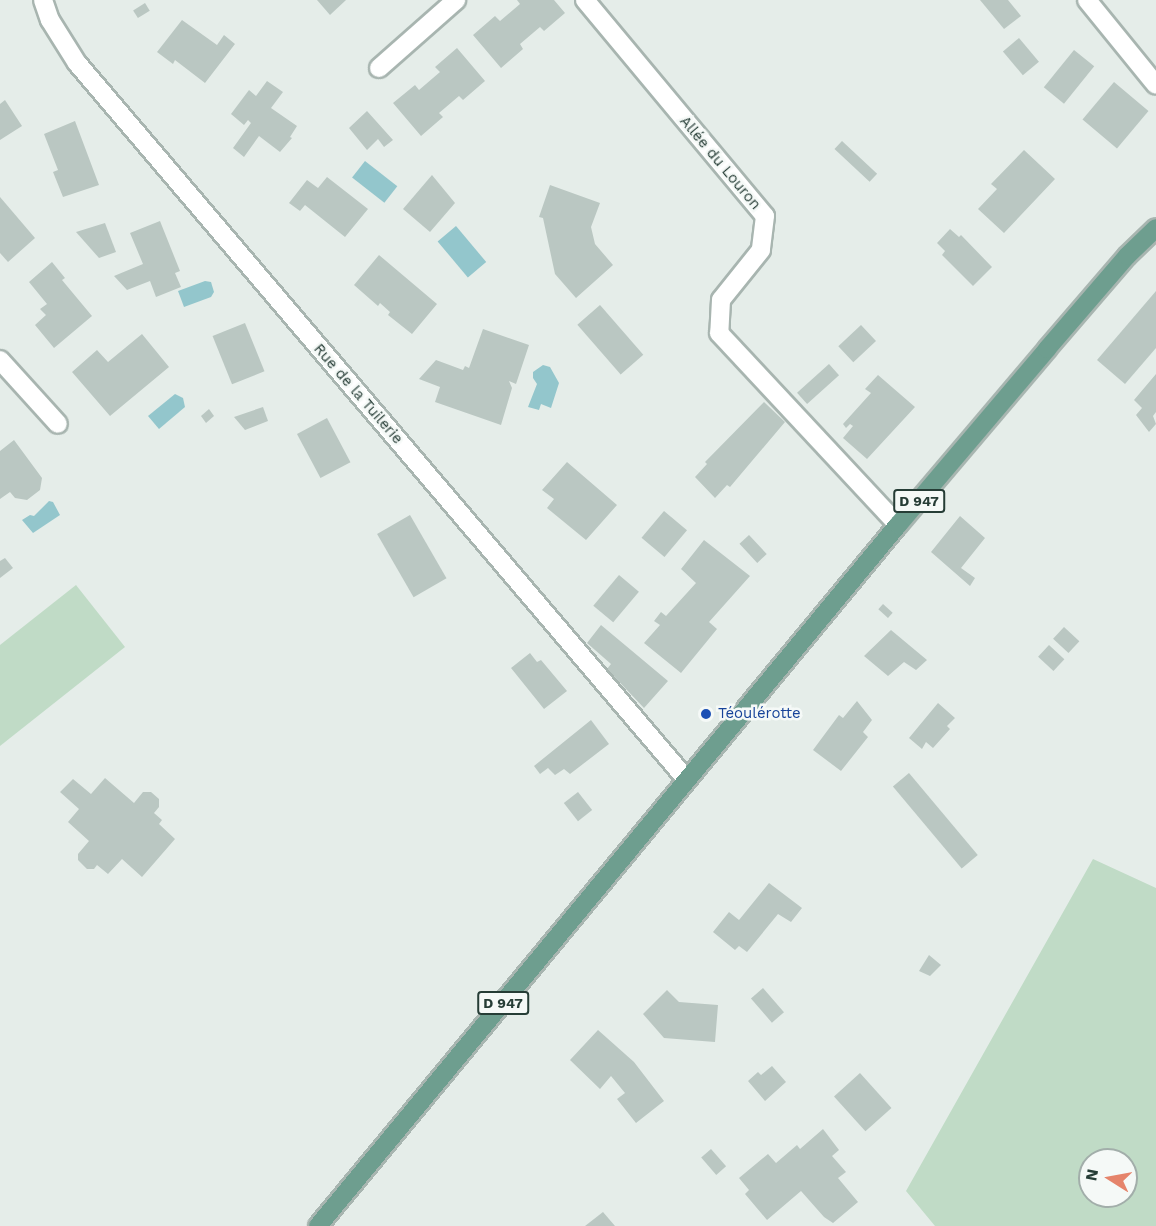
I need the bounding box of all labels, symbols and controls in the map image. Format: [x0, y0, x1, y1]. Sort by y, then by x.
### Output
street label: Allée du Louron [676, 113, 764, 213]
street label: Rue de la Tuilerie [309, 340, 407, 448]
road number: D 947 [892, 490, 946, 512]
place label: Téoulérotte [718, 705, 801, 723]
marker: Téoulérotte [699, 707, 713, 721]
road number: D 947 [476, 992, 530, 1014]
north arrow [1078, 1148, 1138, 1208]
text: N [1081, 1167, 1102, 1182]

